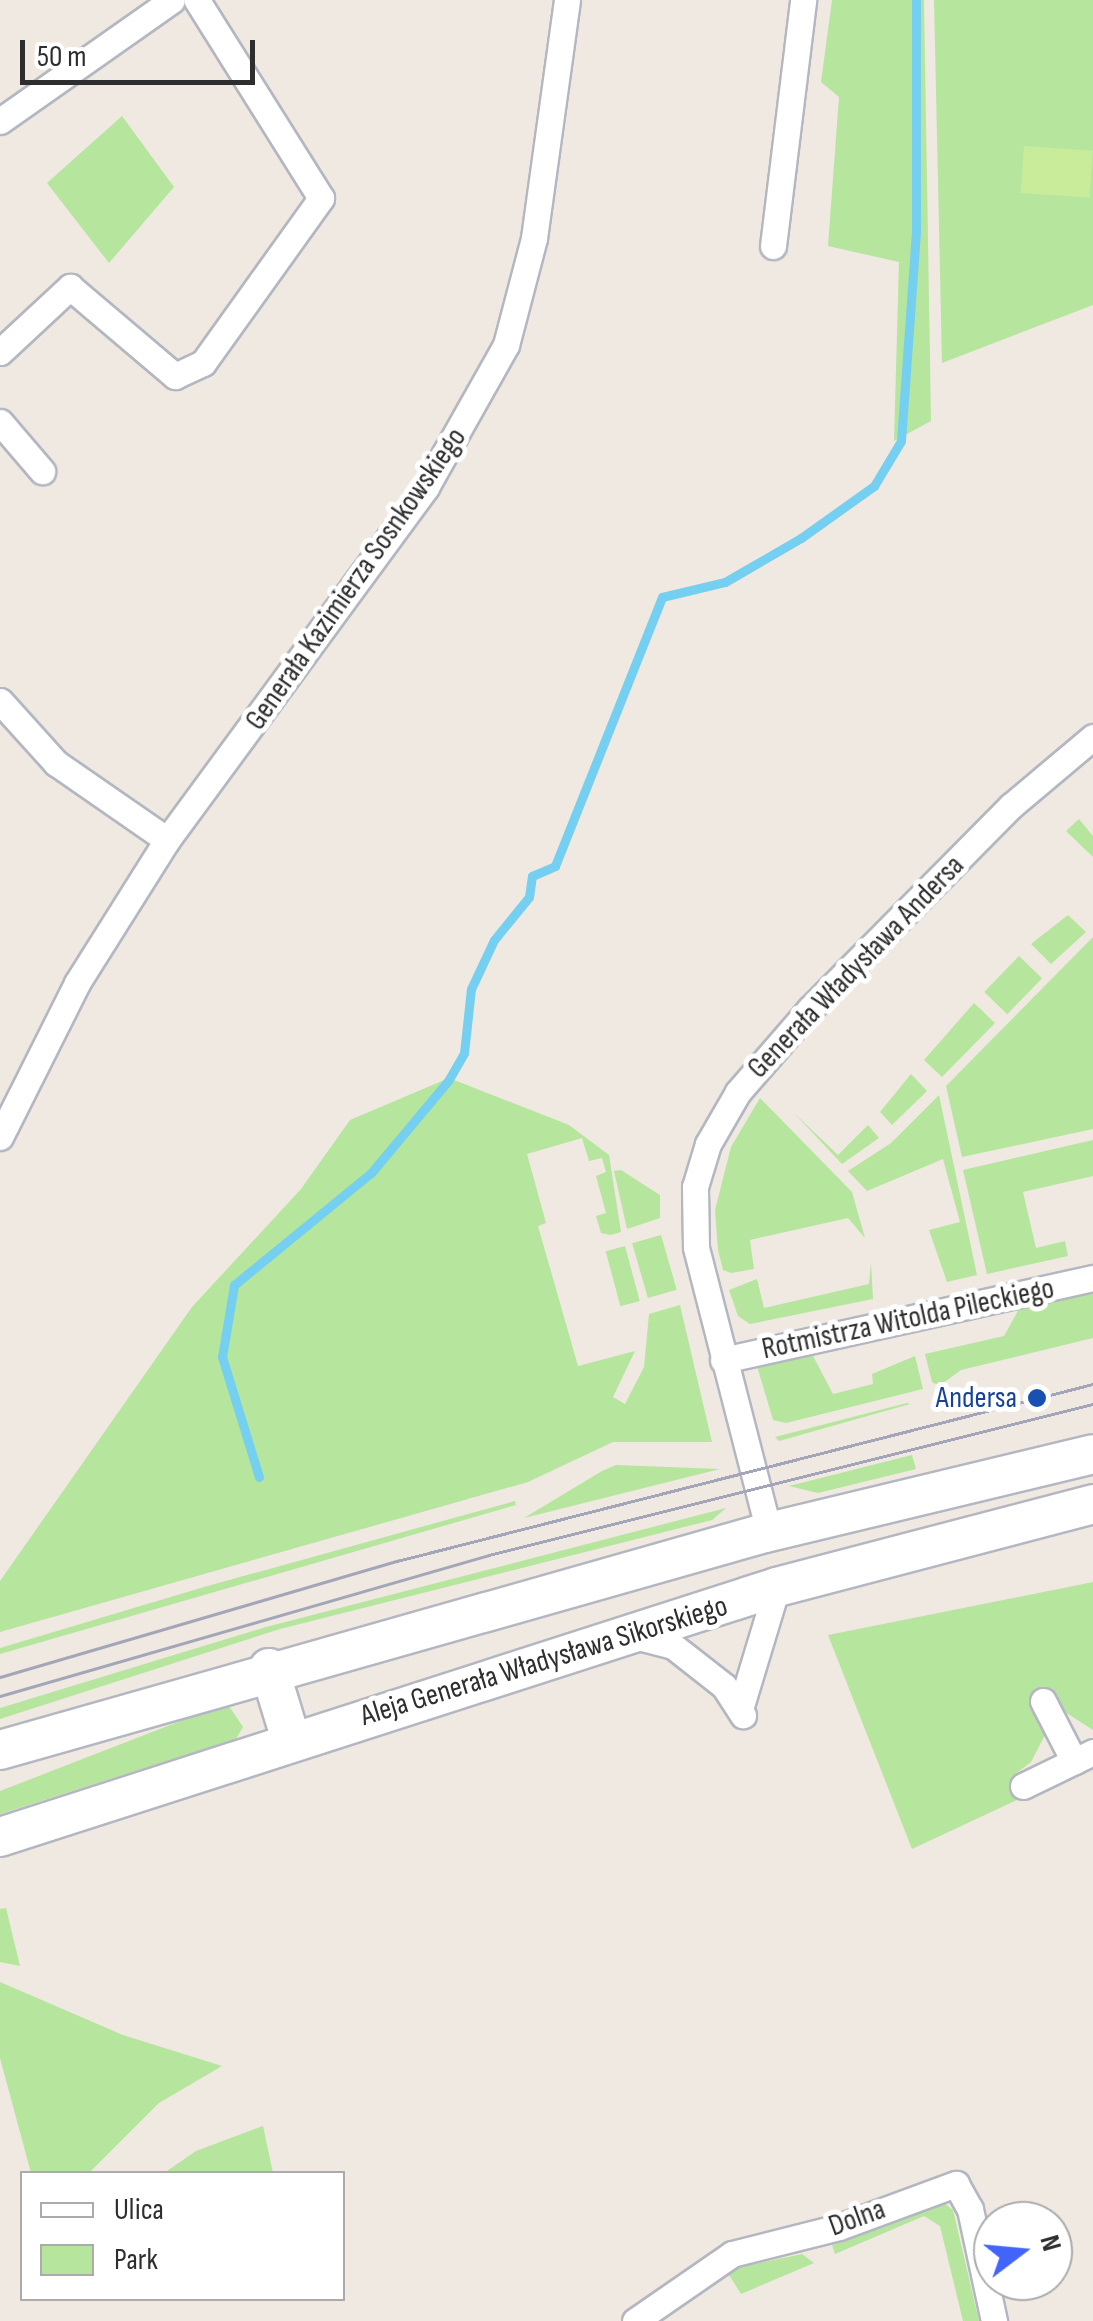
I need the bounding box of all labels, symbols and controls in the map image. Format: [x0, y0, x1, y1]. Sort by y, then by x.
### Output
scale bar [25, 20, 260, 82]
text: 50 m [37, 39, 86, 75]
street label: Generała Kazimierza Sosnkowskiego [238, 421, 474, 737]
street label: Generała Władysława Andersa [740, 848, 972, 1086]
street label: Rotmistrza Witolda Pileckiego [759, 1270, 1057, 1368]
place label: Andersa [936, 1380, 1017, 1416]
marker: Andersa [1026, 1387, 1048, 1409]
street label: Aleja Generała Władysława Sikorskiego [356, 1588, 732, 1734]
legend [20, 2171, 345, 2301]
street label: Dolna [824, 2191, 890, 2245]
text: Ulica [114, 2192, 164, 2228]
north arrow [973, 2201, 1073, 2301]
text: N [1032, 2231, 1068, 2255]
text: Park [114, 2242, 158, 2278]

